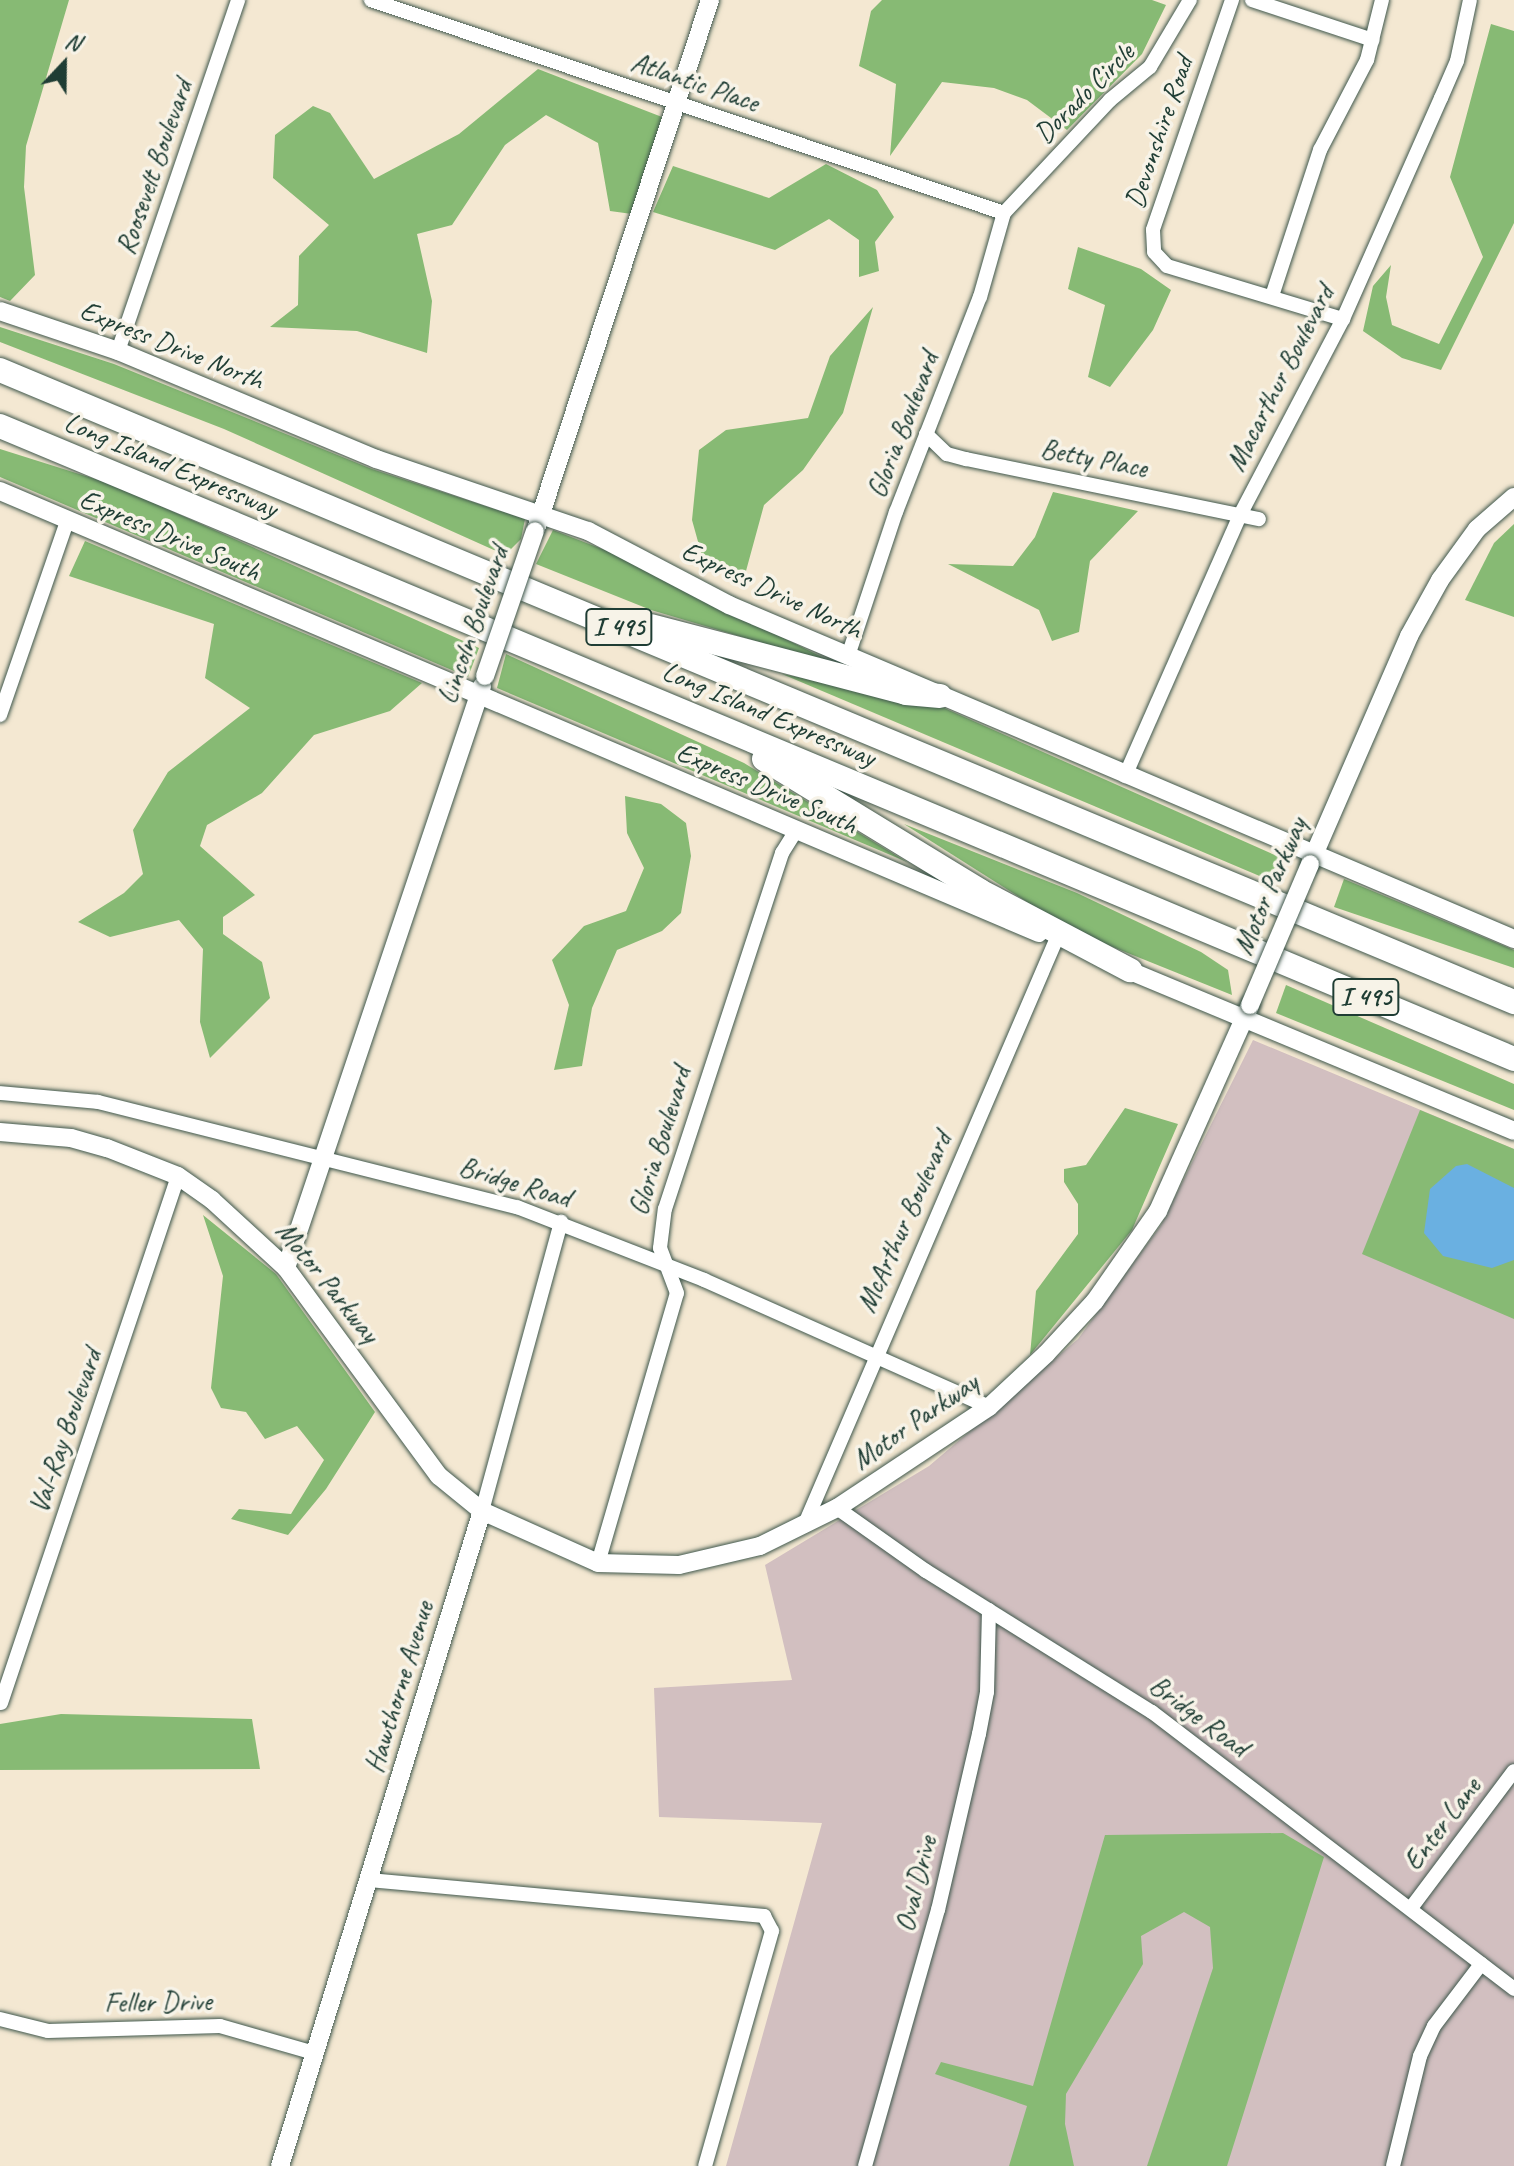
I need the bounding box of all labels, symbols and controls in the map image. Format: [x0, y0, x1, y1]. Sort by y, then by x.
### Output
north arrow [24, 24, 104, 104]
text: N [61, 26, 85, 57]
street label: Dorado Circle [1027, 36, 1141, 150]
street label: Atlantic Place [627, 44, 763, 120]
street label: Devonshire Road [1117, 52, 1201, 212]
street label: Roosevelt Boulevard [108, 75, 200, 259]
street label: Macarthur Boulevard [1219, 279, 1341, 477]
street label: Express Drive North [75, 293, 269, 397]
street label: Gloria Boulevard [860, 347, 946, 503]
street label: Long Island Expressway [60, 405, 282, 525]
street label: Betty Place [1038, 431, 1150, 485]
street label: Express Drive South [75, 482, 265, 588]
street label: Express Drive North [676, 533, 868, 647]
street label: Lincoln Boulevard [430, 541, 516, 709]
road number: I 495 [585, 605, 653, 649]
street label: Long Island Expressway [658, 654, 880, 774]
street label: Express Drive South [672, 735, 862, 841]
street label: Motor Parkway [1226, 812, 1314, 960]
road number: I 495 [1332, 975, 1400, 1019]
street label: Gloria Boulevard [622, 1063, 698, 1219]
street label: McArthur Boulevard [849, 1126, 959, 1318]
street label: Bridge Road [456, 1149, 574, 1215]
street label: Motor Parkway [269, 1215, 387, 1349]
street label: Val-Ray Boulevard [21, 1344, 109, 1518]
street label: Motor Parkway [846, 1365, 984, 1477]
street label: Hawthorne Avenue [357, 1597, 441, 1777]
street label: Bridge Road [1143, 1668, 1255, 1764]
street label: Enter Lane [1396, 1771, 1488, 1877]
street label: Oval Drive [888, 1833, 944, 1935]
street label: Feller Drive [104, 1984, 212, 2020]

